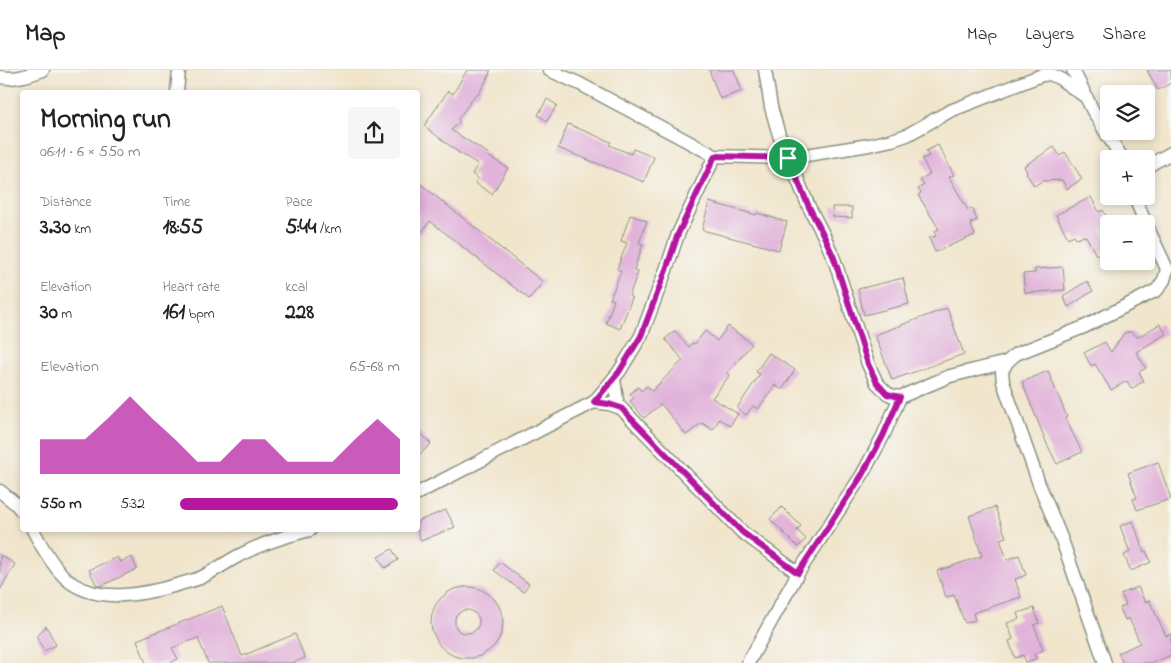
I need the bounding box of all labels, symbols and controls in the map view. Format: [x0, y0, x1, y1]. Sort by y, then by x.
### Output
text: Map [25, 17, 66, 52]
text: Map [967, 22, 997, 48]
text: Layers [1025, 22, 1075, 48]
text: Share [1103, 22, 1146, 48]
map controls [1100, 85, 1155, 270]
button: layers [1100, 85, 1155, 140]
text: Morning run [40, 100, 171, 141]
button: share [348, 107, 400, 159]
pin [767, 137, 809, 179]
text: 06:11 · 6 × 550 m [40, 140, 140, 164]
icon: arrive [774, 144, 802, 172]
button: + [1100, 150, 1155, 205]
text: Distance [40, 192, 92, 213]
text: Time [163, 192, 190, 213]
text: Pace [285, 192, 313, 213]
text: 3.30 [40, 213, 71, 243]
text: 18:55 [163, 213, 203, 243]
text: 5:44 [285, 213, 316, 243]
button: − [1100, 215, 1155, 270]
text: km [71, 219, 91, 240]
text: /km [316, 219, 341, 240]
text: Elevation [40, 277, 91, 298]
text: Heart rate [163, 277, 220, 298]
text: kcal [285, 277, 308, 298]
text: 30 [40, 298, 58, 328]
text: 161 [163, 298, 185, 328]
text: 228 [285, 298, 314, 328]
text: m [58, 304, 72, 325]
text: bpm [185, 304, 215, 325]
text: Elevation [40, 355, 99, 379]
text: 65–68 m [350, 355, 400, 379]
text: 550 m [40, 492, 82, 516]
text: 5:32 [120, 492, 145, 516]

